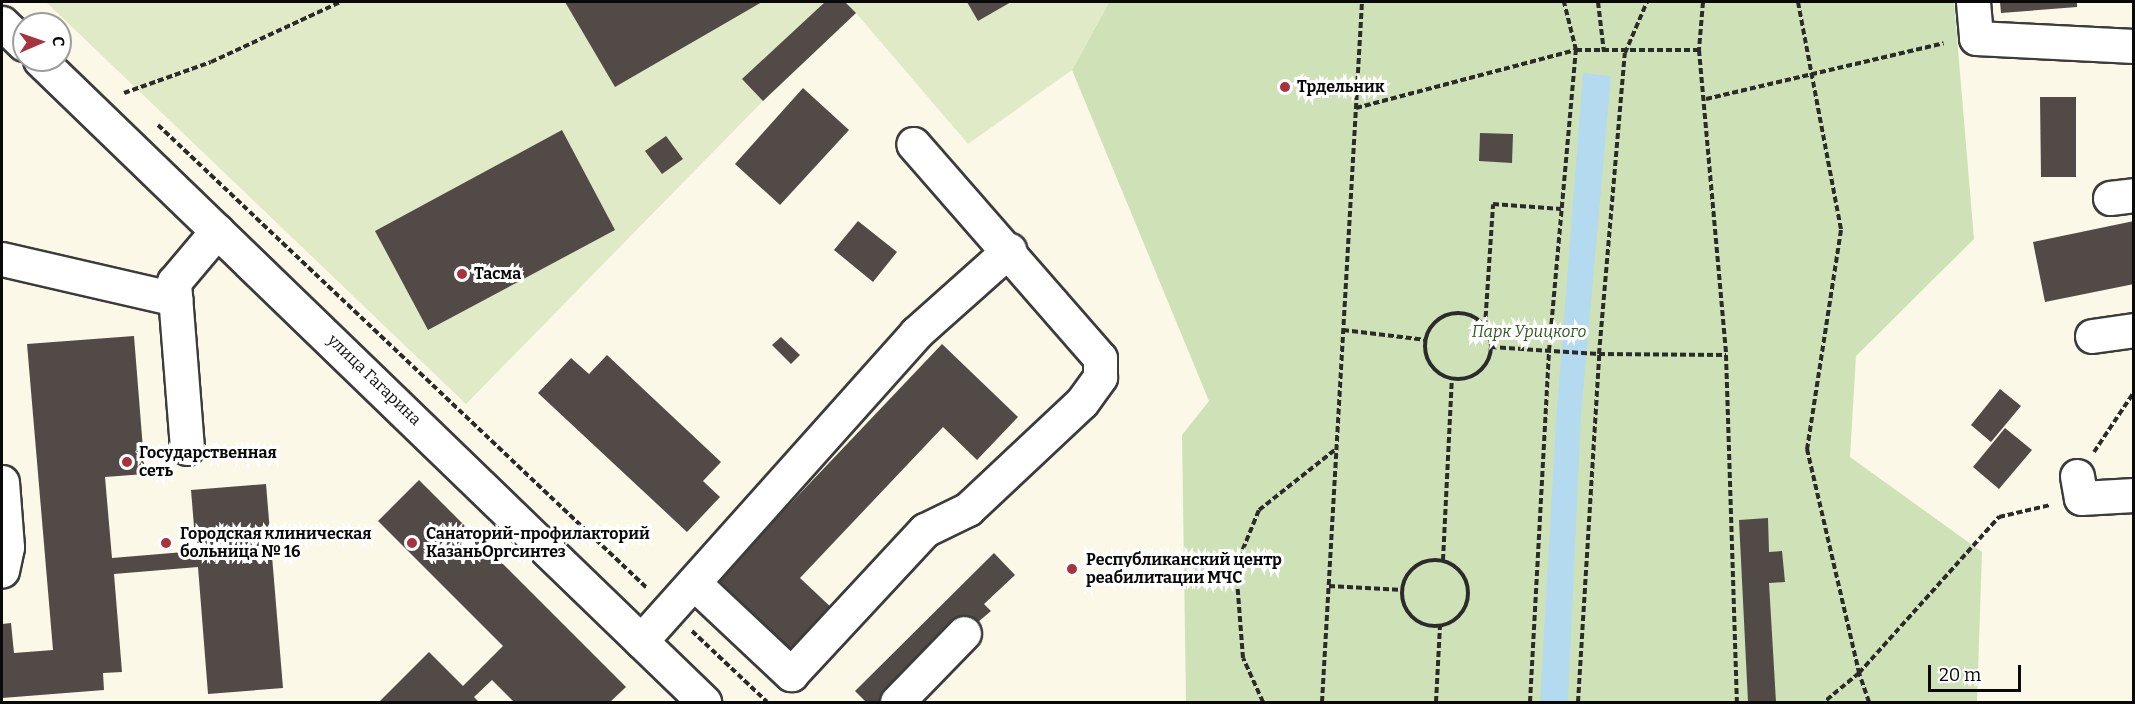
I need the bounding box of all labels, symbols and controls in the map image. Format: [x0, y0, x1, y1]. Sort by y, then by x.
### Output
north arrow [12, 12, 72, 72]
text: С [49, 36, 68, 47]
place label: Трдельник [1297, 77, 1385, 97]
marker: Трдельник [1278, 80, 1292, 94]
place label: Тасма [474, 264, 521, 284]
marker: Тасма [455, 267, 469, 281]
park label: Парк Урицкого [1472, 322, 1586, 342]
street label: улица Гагарина [323, 331, 425, 429]
place label: Государственная сеть [139, 443, 277, 481]
marker: Государственная сеть [120, 455, 134, 469]
place label: Городская клиническая больница № 16 [180, 524, 371, 562]
place label: Санаторий-профилакторий КазаньОргсинтез [426, 524, 650, 562]
marker: Городская клиническая больница № 16 [157, 534, 175, 552]
marker: Санаторий-профилакторий КазаньОргсинтез [403, 534, 421, 552]
place label: Республиканский центр реабилитации МЧС [1086, 550, 1282, 588]
marker: Республиканский центр реабилитации МЧС [1063, 560, 1081, 578]
scale bar [1931, 653, 2024, 691]
text: 20 m [1939, 664, 1981, 686]

